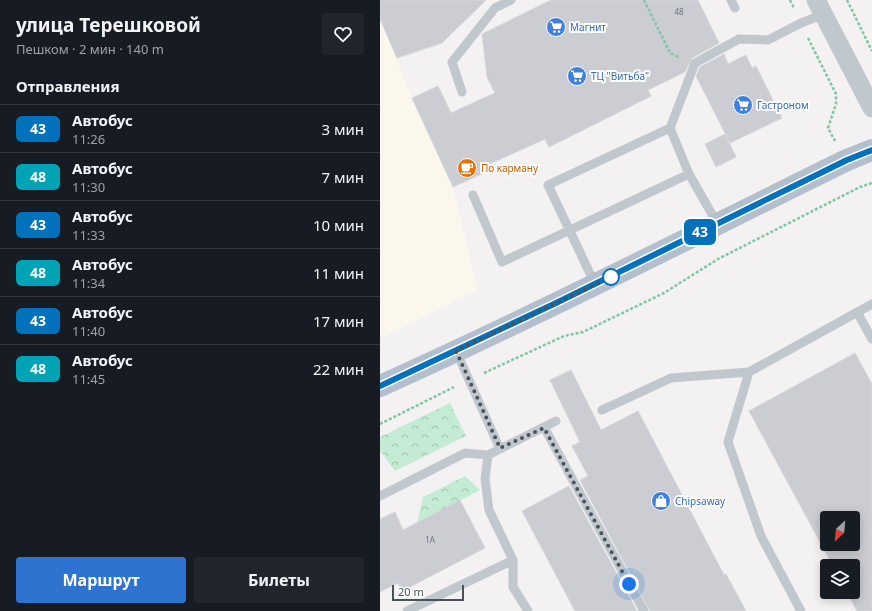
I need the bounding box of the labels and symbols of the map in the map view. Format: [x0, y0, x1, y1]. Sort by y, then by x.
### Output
house number: 48 [674, 6, 684, 17]
supermarket icon: Магнит [545, 16, 567, 38]
place label: Магнит [570, 20, 606, 34]
supermarket icon: ТЦ "Витьба" [566, 65, 588, 87]
place label: ТЦ "Витьба" [591, 69, 649, 83]
supermarket icon: Гастроном [732, 94, 754, 116]
place label: Гастроном [757, 98, 809, 112]
cafe icon: По карману [456, 157, 478, 179]
place label: По карману [481, 161, 539, 175]
line badge: 43 [682, 219, 718, 245]
unlabelled marker [602, 268, 620, 286]
shop icon: Chipsaway [650, 490, 672, 512]
place label: Chipsaway [675, 494, 726, 508]
north arrow [820, 511, 860, 551]
house number: 1А [425, 534, 436, 545]
your location [619, 574, 639, 594]
scale bar [392, 583, 464, 602]

